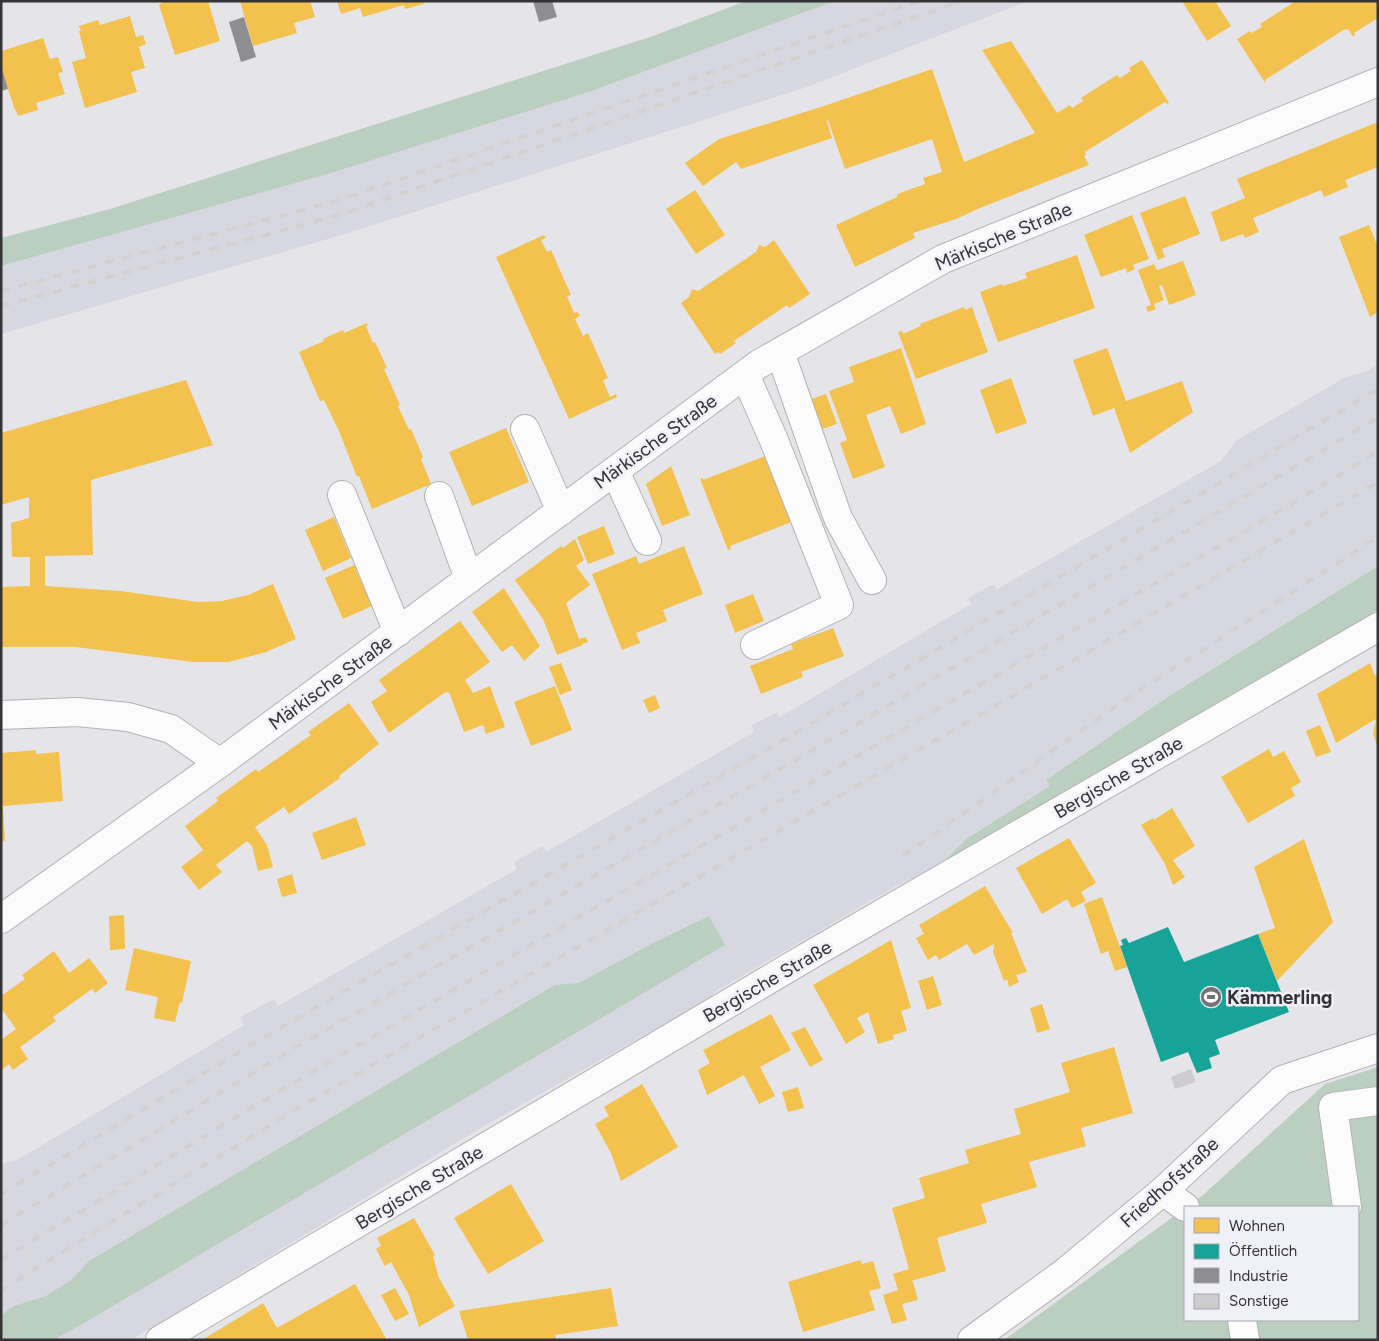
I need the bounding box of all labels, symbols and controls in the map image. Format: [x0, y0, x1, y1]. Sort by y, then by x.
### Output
street label: Märkische Straße [931, 197, 1075, 276]
street label: Märkische Straße [589, 389, 721, 494]
street label: Märkische Straße [264, 630, 396, 735]
street label: Bergische Straße [1050, 731, 1187, 824]
street label: Bergische Straße [699, 935, 836, 1028]
sports icon: Kämmerling [1199, 985, 1223, 1009]
place label: Kämmerling [1227, 986, 1332, 1009]
street label: Friedhofstraße [1115, 1132, 1223, 1233]
street label: Bergische Straße [351, 1140, 487, 1235]
legend [1184, 1206, 1359, 1321]
text: Wohnen [1229, 1217, 1285, 1235]
text: Öffentlich [1229, 1242, 1297, 1260]
text: Industrie [1229, 1267, 1288, 1285]
text: Sonstige [1229, 1292, 1288, 1310]

